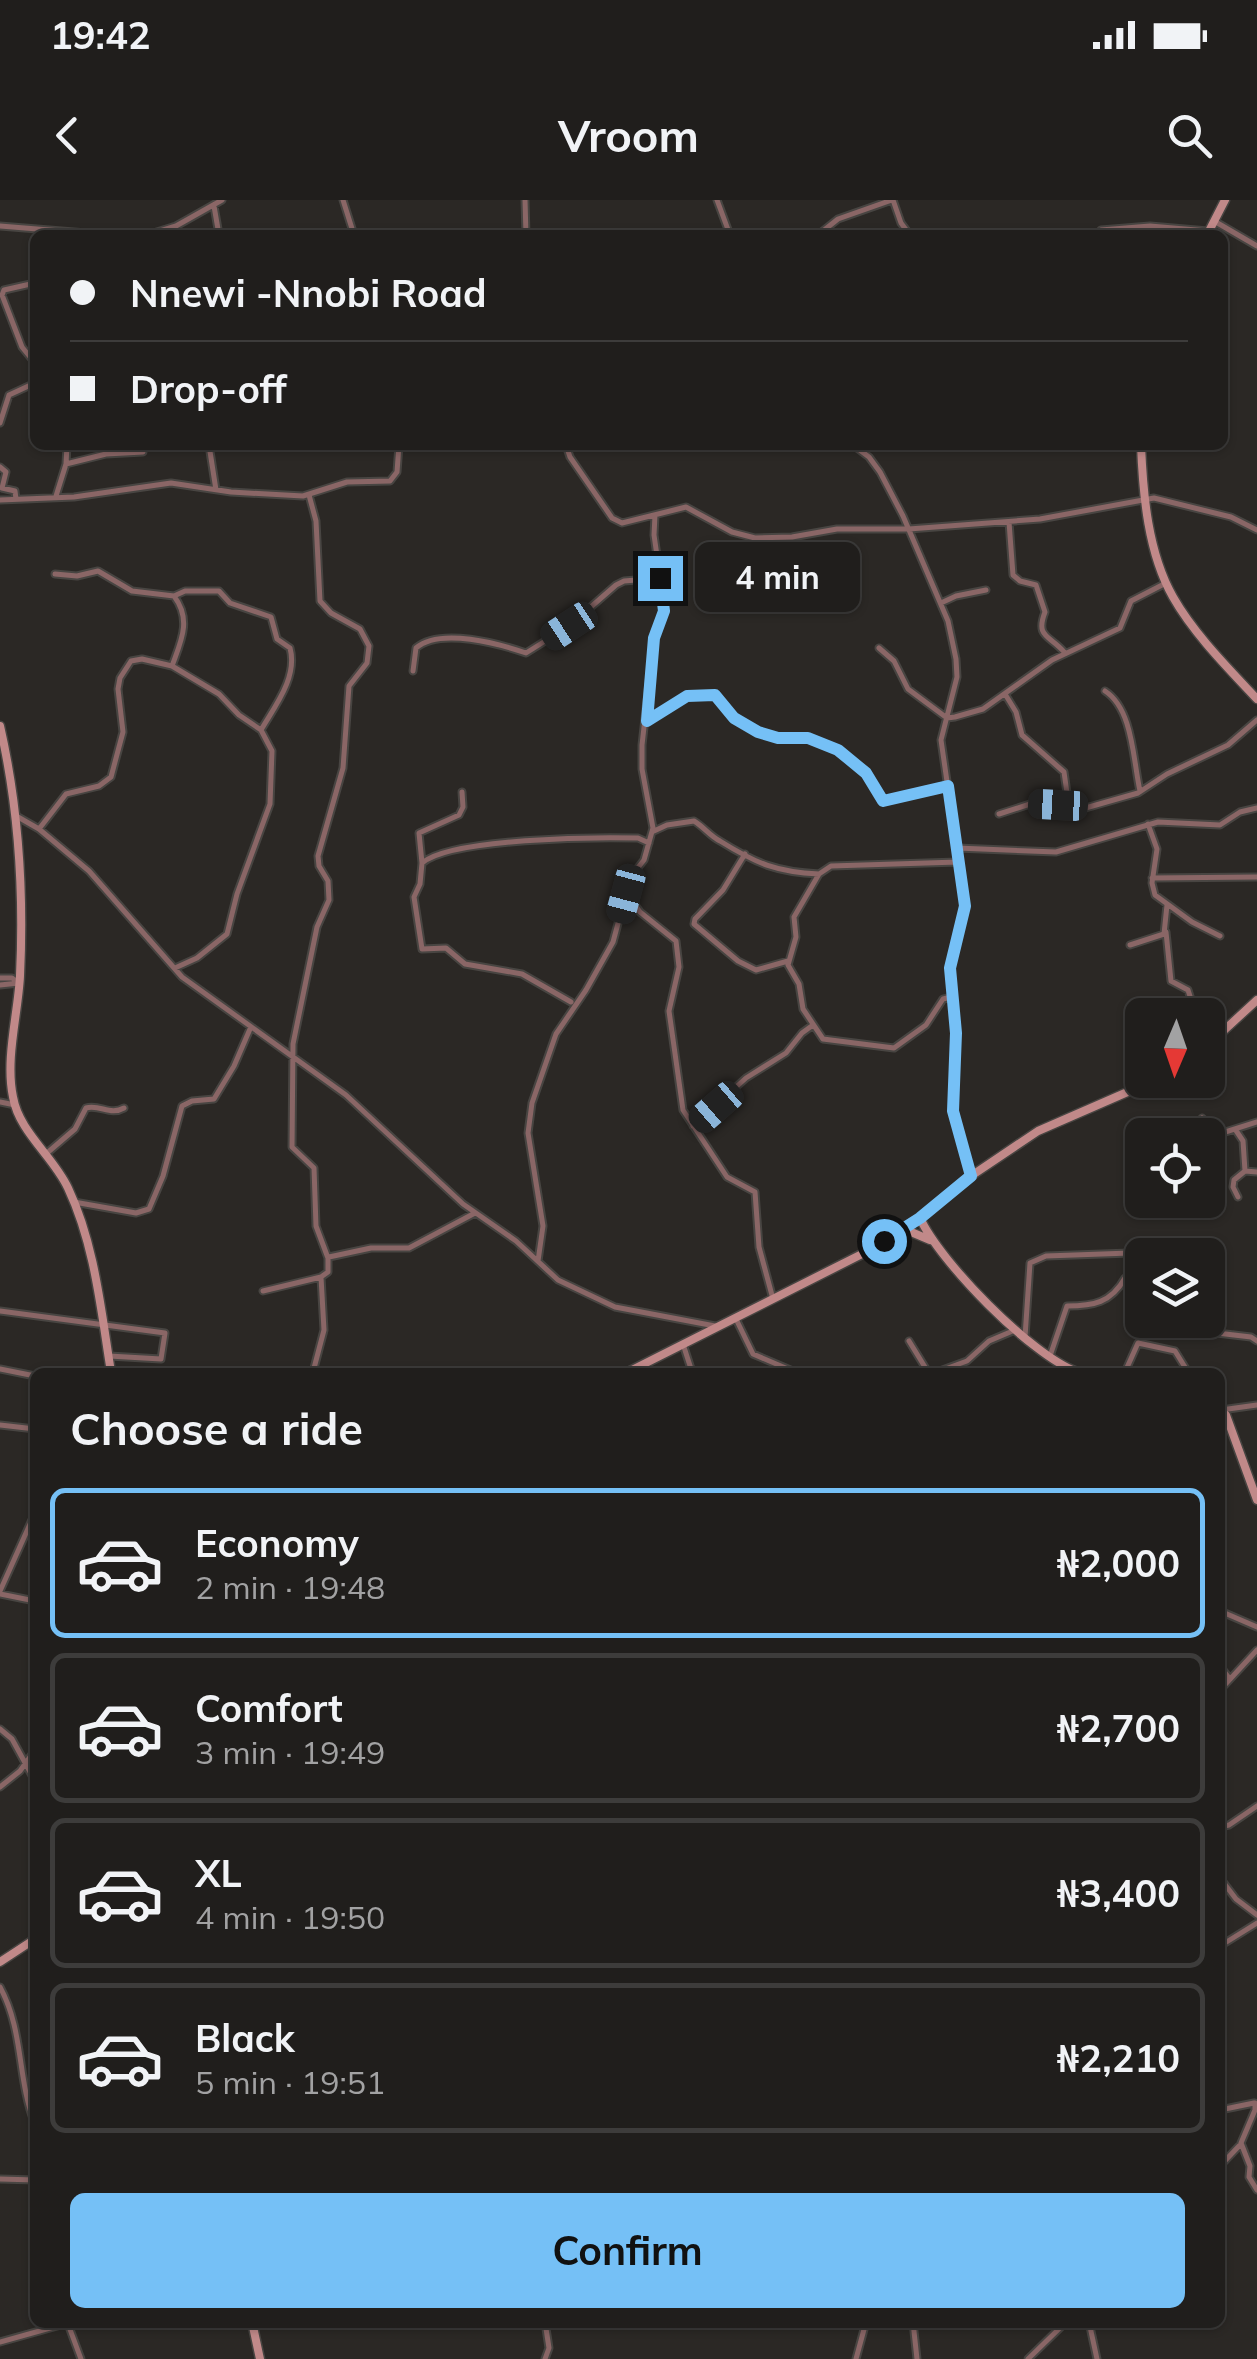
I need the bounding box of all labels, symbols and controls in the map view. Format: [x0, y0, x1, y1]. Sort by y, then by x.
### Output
text: 19:42 [50, 11, 151, 59]
text: Vroom [558, 107, 699, 163]
icon: back [40, 108, 95, 163]
icon: search [1162, 108, 1217, 163]
text: Nnewi -Nnobi Road [130, 269, 486, 317]
text: Drop-off [130, 365, 287, 413]
callout: 4 min [695, 543, 860, 613]
route end [638, 556, 683, 601]
text: 4 min [735, 557, 820, 597]
car [536, 597, 602, 655]
car [1027, 788, 1089, 822]
car [604, 861, 648, 927]
north arrow [1125, 998, 1225, 1098]
map controls [1125, 998, 1225, 1338]
car [684, 1076, 748, 1138]
button: locate [1125, 1118, 1225, 1218]
route start [862, 1219, 907, 1264]
button: layers [1125, 1238, 1225, 1338]
text: Choose a ride [70, 1400, 363, 1456]
icon: car [75, 1518, 165, 1608]
text: Economy [195, 1519, 359, 1567]
text: ₦2,000 [1057, 1539, 1180, 1587]
text: 2 min · 19:48 [195, 1567, 385, 1607]
icon: car [75, 1683, 165, 1773]
text: Comfort [195, 1684, 343, 1732]
text: ₦2,700 [1057, 1704, 1180, 1752]
text: 3 min · 19:49 [195, 1732, 385, 1772]
icon: car [75, 1848, 165, 1938]
text: XL [195, 1849, 242, 1897]
text: ₦3,400 [1057, 1869, 1180, 1917]
text: 4 min · 19:50 [195, 1897, 385, 1937]
icon: car [75, 2013, 165, 2103]
text: Black [195, 2014, 295, 2062]
text: ₦2,210 [1057, 2034, 1180, 2082]
text: 5 min · 19:51 [195, 2062, 385, 2102]
button: Confirm [70, 2193, 1185, 2308]

